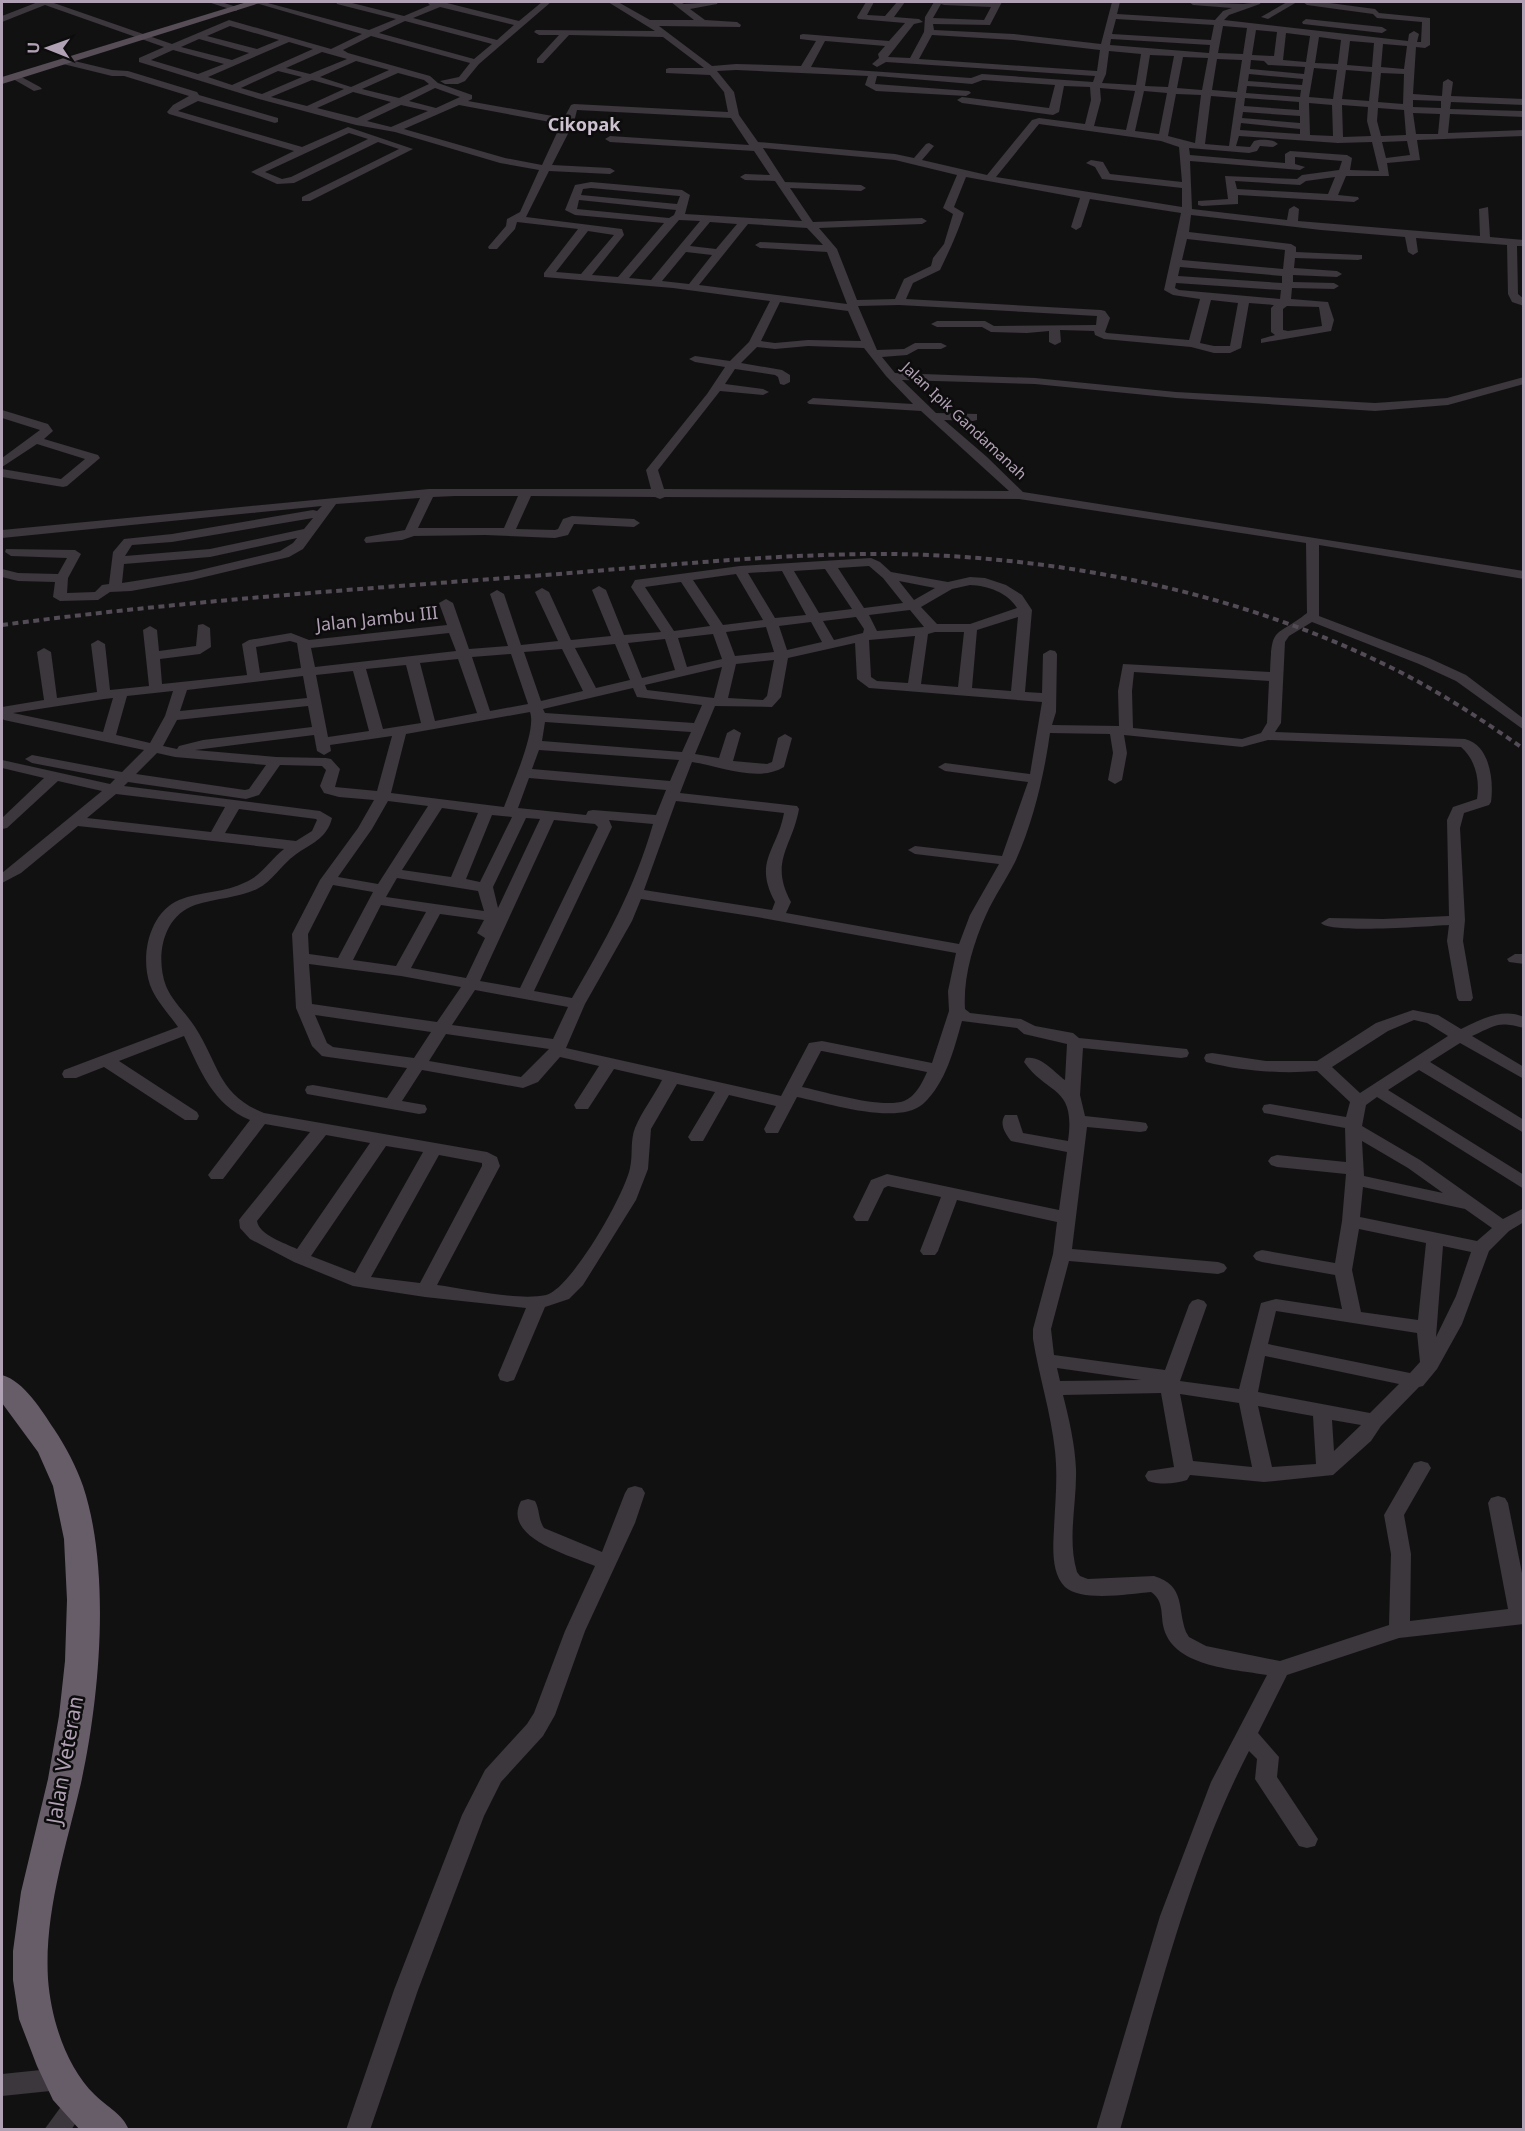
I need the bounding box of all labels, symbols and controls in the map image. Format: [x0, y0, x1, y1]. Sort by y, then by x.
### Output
north arrow [18, 18, 78, 78]
text: U [22, 41, 44, 54]
district label: Cikopak [548, 112, 621, 136]
street label: Jalan Ipik Gandamanah [897, 356, 1031, 483]
street label: Jalan Jambu III [313, 600, 439, 637]
street label: Jalan Veteran [39, 1694, 89, 1828]

